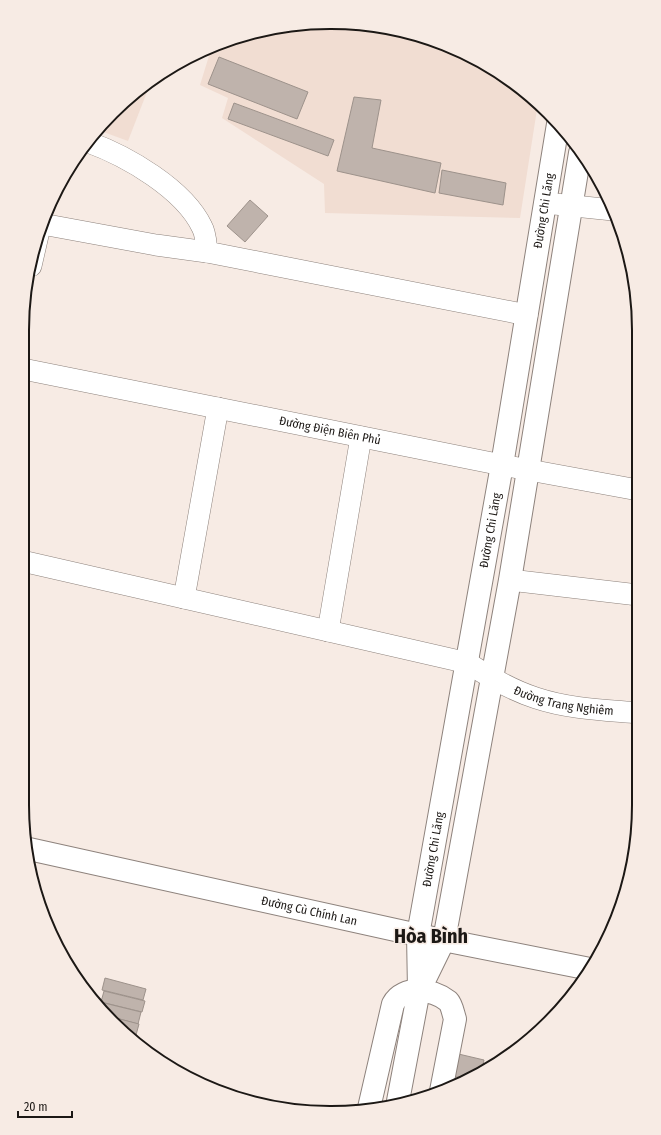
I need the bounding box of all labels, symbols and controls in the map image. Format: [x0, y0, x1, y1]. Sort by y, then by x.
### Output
street label: Đường Chi Lăng [531, 172, 557, 250]
street label: Đường Điện Biên Phủ [278, 413, 382, 448]
street label: Đường Chi Lăng [477, 491, 504, 569]
street label: Đường Trang Nghiêm [512, 683, 614, 718]
street label: Đường Chi Lăng [420, 810, 447, 888]
street label: Đường Cù Chính Lan [260, 894, 359, 928]
district label: Hòa Bình [394, 924, 468, 948]
scale bar [18, 1093, 72, 1119]
text: 20 m [24, 1100, 48, 1114]

